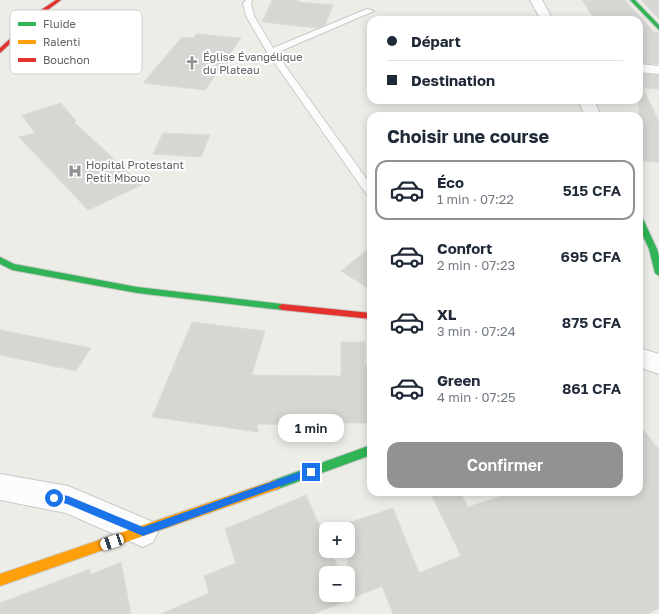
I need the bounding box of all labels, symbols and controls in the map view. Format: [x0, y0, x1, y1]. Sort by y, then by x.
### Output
legend [10, 10, 142, 74]
text: Fluide [43, 17, 76, 30]
text: Départ [411, 32, 461, 50]
text: Ralenti [43, 35, 80, 48]
place label: Église Évangélique du Plateau [203, 50, 303, 76]
text: Bouchon [43, 53, 90, 66]
church icon: Église Évangélique du Plateau [184, 55, 200, 71]
text: Destination [411, 71, 495, 89]
text: Choisir une course [387, 125, 549, 147]
place label: Hopital Protestant Petit Mbouo [86, 158, 184, 184]
hospital icon: Hopital Protestant Petit Mbouo [67, 163, 83, 179]
icon: car [389, 172, 425, 208]
text: Éco [437, 173, 464, 191]
text: 515 CFA [563, 181, 621, 199]
text: 1 min · 07:22 [437, 191, 514, 207]
icon: car [389, 238, 425, 274]
text: Confort [437, 239, 492, 257]
text: 695 CFA [561, 247, 621, 265]
text: 2 min · 07:23 [437, 257, 515, 273]
icon: car [389, 304, 425, 340]
text: XL [437, 305, 456, 323]
text: 875 CFA [562, 313, 621, 331]
text: 3 min · 07:24 [437, 323, 516, 339]
icon: car [389, 370, 425, 406]
text: Green [437, 371, 480, 389]
text: 861 CFA [562, 379, 621, 397]
text: 4 min · 07:25 [437, 389, 516, 405]
callout: 1 min [278, 414, 344, 442]
text: 1 min [295, 420, 327, 436]
button: Confirmer [387, 442, 623, 488]
route end [302, 463, 320, 481]
route start [45, 489, 63, 507]
map controls [319, 522, 355, 602]
button: + [319, 522, 355, 558]
car [99, 532, 125, 552]
button: − [319, 566, 355, 602]

